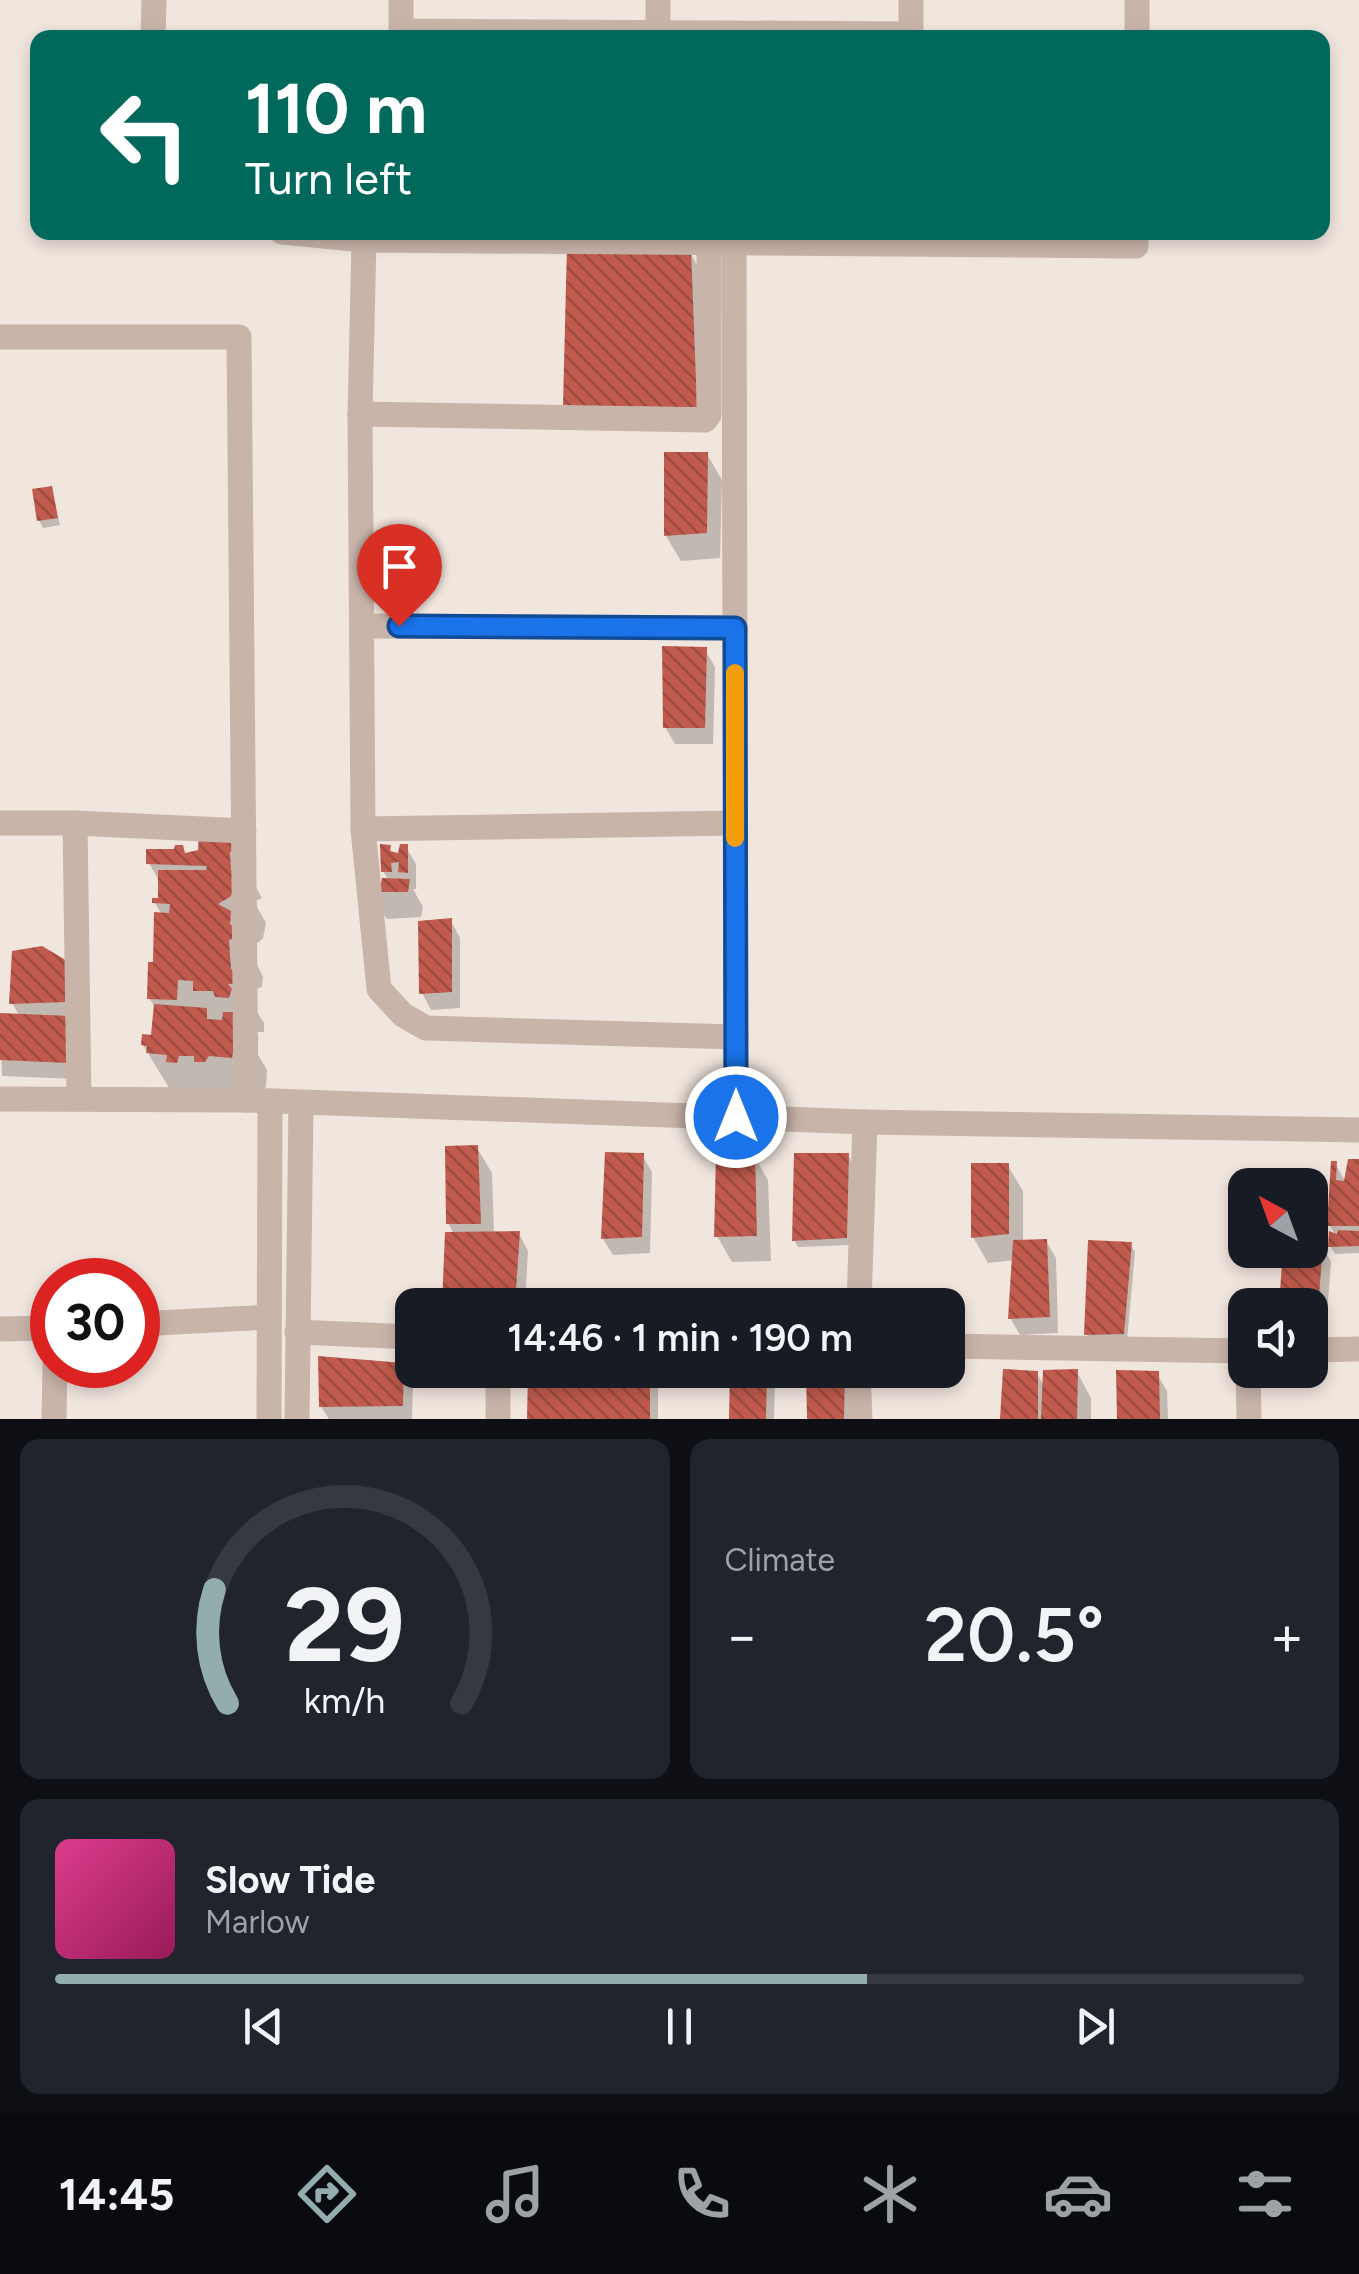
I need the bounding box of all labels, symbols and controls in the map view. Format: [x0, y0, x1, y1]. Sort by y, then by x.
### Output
text: 110 m [245, 66, 427, 151]
icon: left [80, 70, 210, 200]
text: Turn left [245, 151, 412, 205]
pin [357, 524, 442, 627]
icon: arrive [372, 539, 427, 594]
position arrow [684, 1065, 788, 1169]
north arrow [1228, 1168, 1328, 1268]
map controls [1228, 1168, 1328, 1388]
speed limit sign: 30 [30, 1258, 160, 1388]
button: sound [1228, 1288, 1328, 1388]
text: 14:46 · 1 min · 190 m [507, 1315, 853, 1361]
text: Climate [725, 1541, 835, 1579]
text: 29 [284, 1562, 405, 1687]
text: 20.5° [924, 1590, 1104, 1680]
text: − [725, 1603, 759, 1669]
text: + [1270, 1603, 1304, 1669]
text: km/h [304, 1679, 386, 1722]
text: Slow Tide [205, 1857, 375, 1903]
text: Marlow [205, 1903, 309, 1941]
icon: previous [236, 1999, 291, 2054]
icon: pause [652, 1999, 707, 2054]
icon: next [1068, 1999, 1123, 2054]
icon: directions [292, 2159, 362, 2229]
icon: music [480, 2159, 550, 2229]
icon: phone [667, 2159, 737, 2229]
icon: climate [855, 2159, 925, 2229]
icon: car [1043, 2159, 1113, 2229]
icon: filters [1230, 2159, 1300, 2229]
text: 14:45 [59, 2167, 174, 2221]

